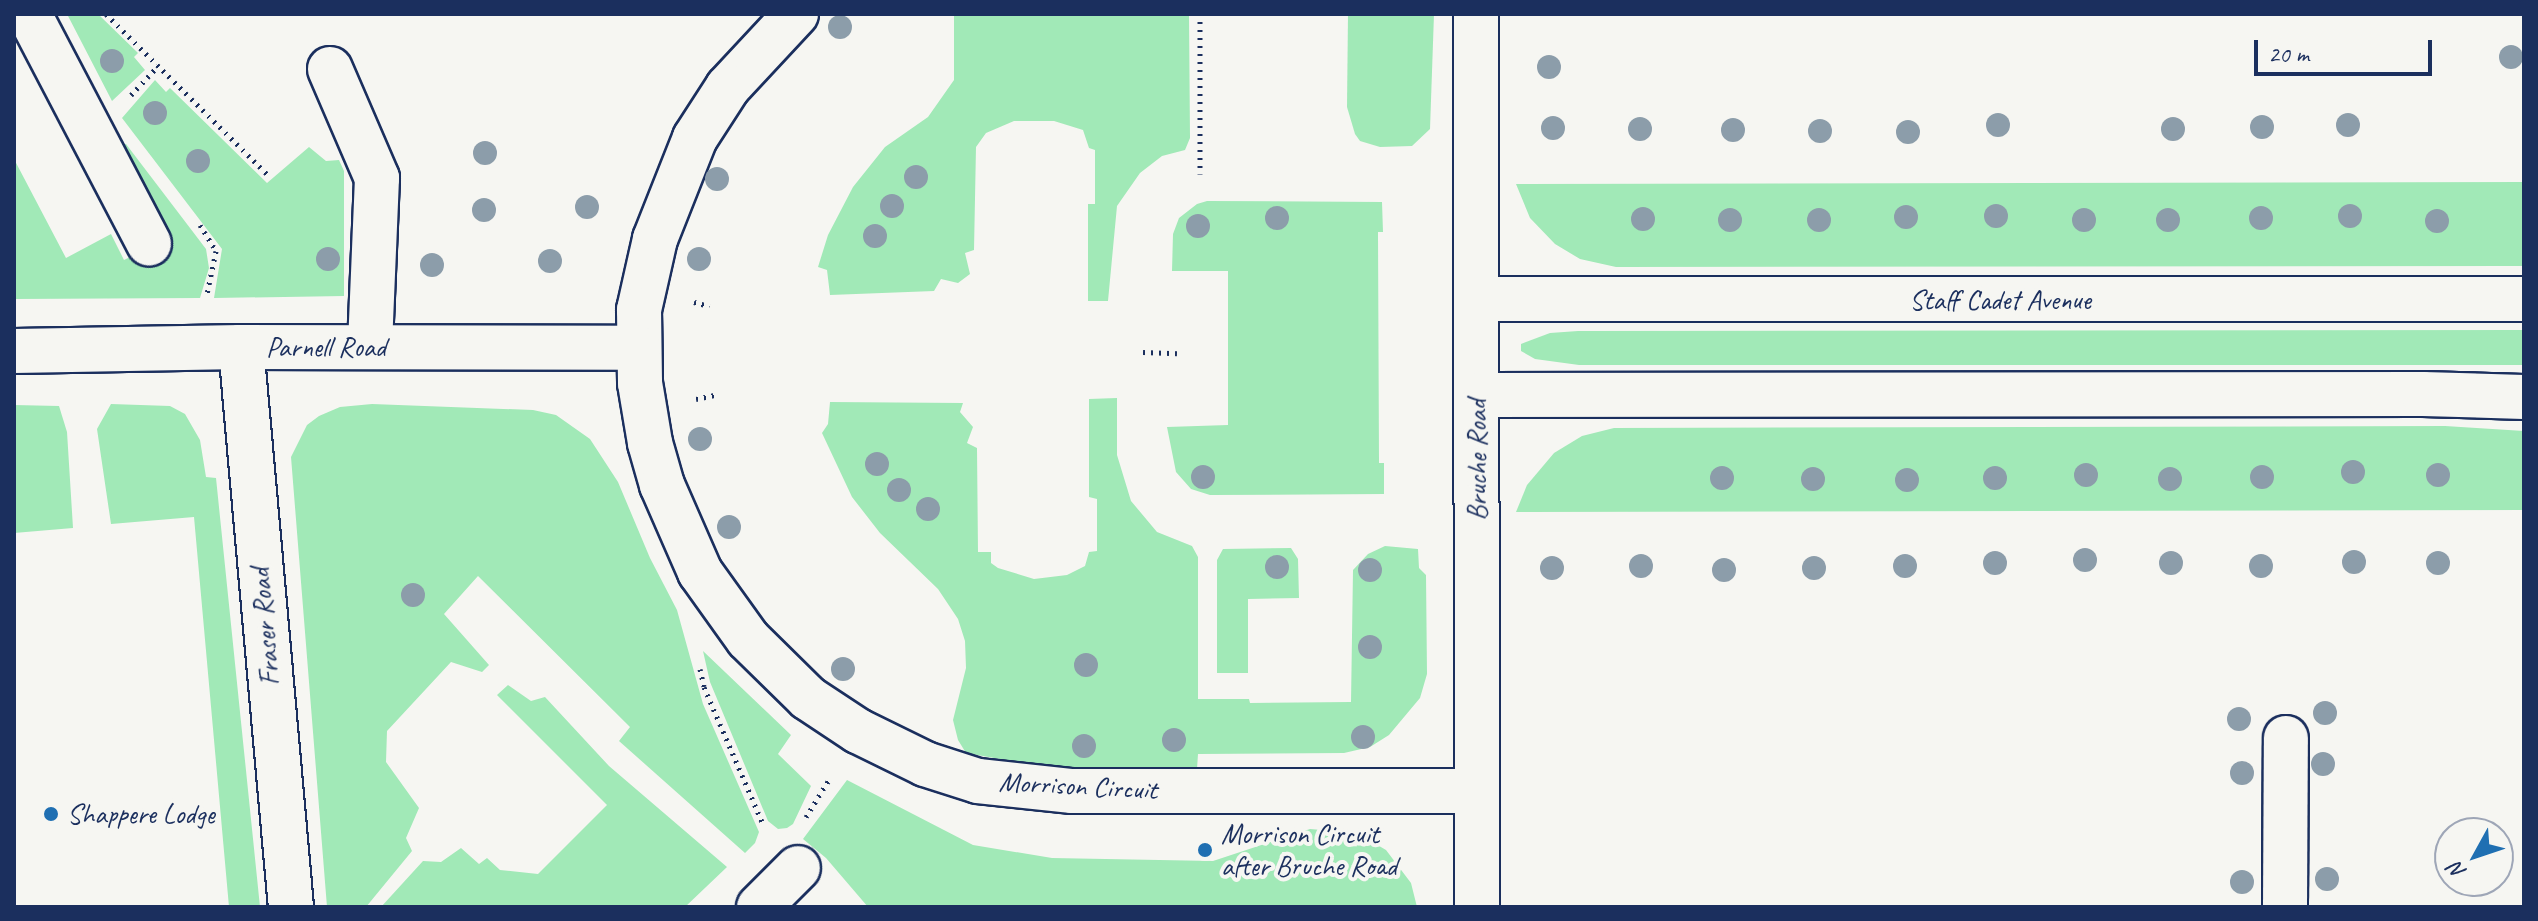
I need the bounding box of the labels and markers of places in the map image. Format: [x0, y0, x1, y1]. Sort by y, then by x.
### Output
place label: Shappere Lodge [67, 797, 214, 831]
marker: Shappere Lodge [42, 805, 60, 823]
place label: Morrison Circuit after Bruche Road [1221, 817, 1396, 883]
marker: Morrison Circuit after Bruche Road [1196, 841, 1214, 859]

